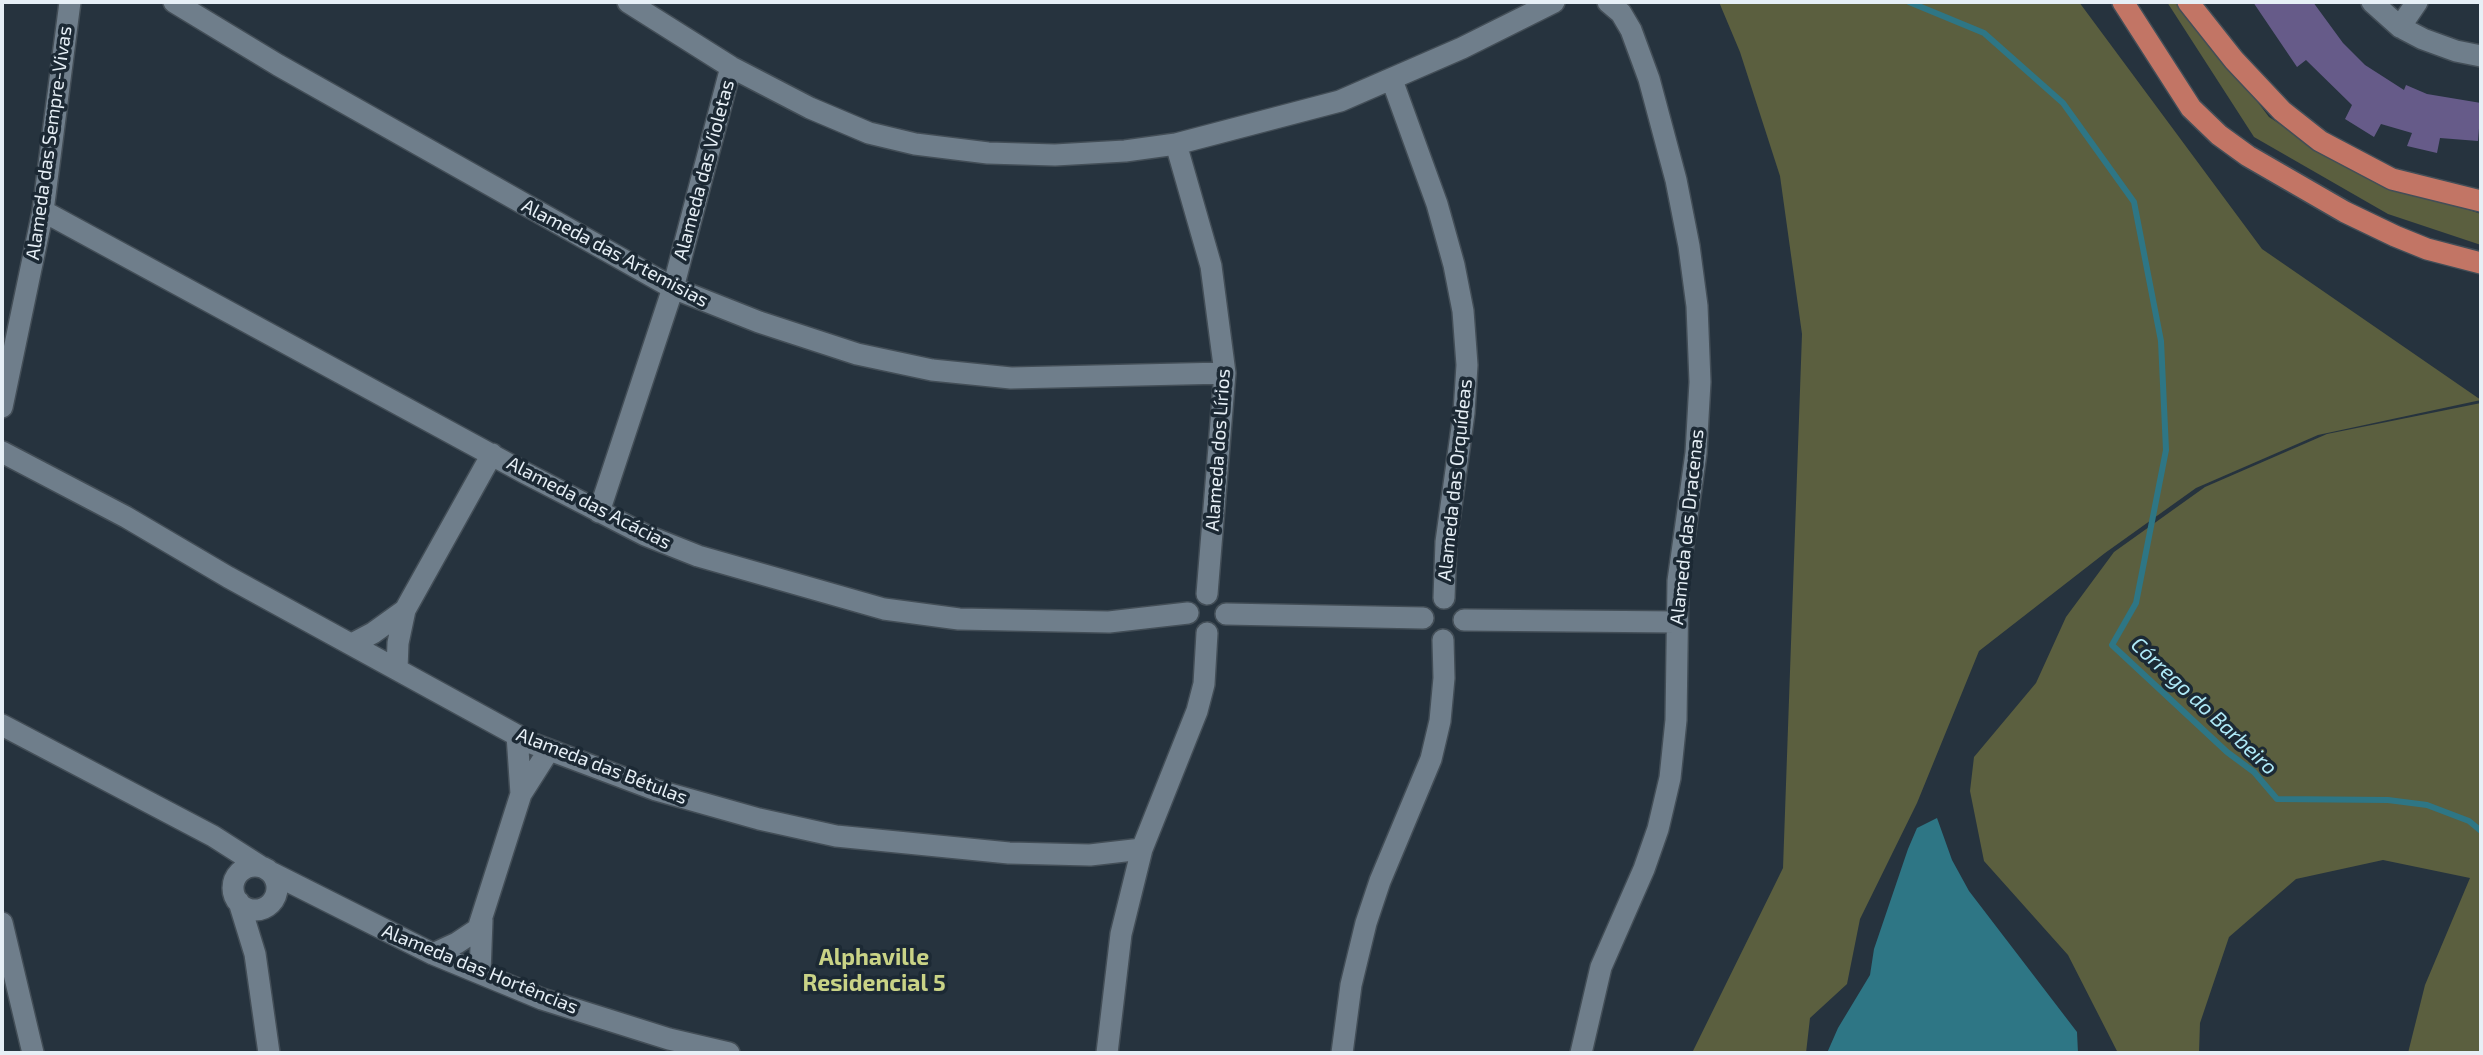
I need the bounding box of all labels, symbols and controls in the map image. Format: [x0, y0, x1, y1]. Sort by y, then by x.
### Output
street label: Alameda das Sempre-Vivas [21, 25, 77, 261]
street label: Alameda das Violetas [669, 77, 739, 263]
street label: Alameda das Artemisias [518, 194, 712, 312]
street label: Alameda dos Lírios [1201, 368, 1235, 532]
street label: Alameda das Orquídeas [1433, 378, 1477, 582]
street label: Alameda das Dracenas [1665, 428, 1709, 626]
street label: Alameda das Acácias [503, 452, 675, 554]
water label: Córrego do Barbeiro [2126, 632, 2282, 780]
street label: Alameda das Bétulas [513, 723, 691, 809]
street label: Alameda das Hortências [379, 919, 581, 1019]
district label: Alphaville Residencial 5 [802, 943, 946, 997]

